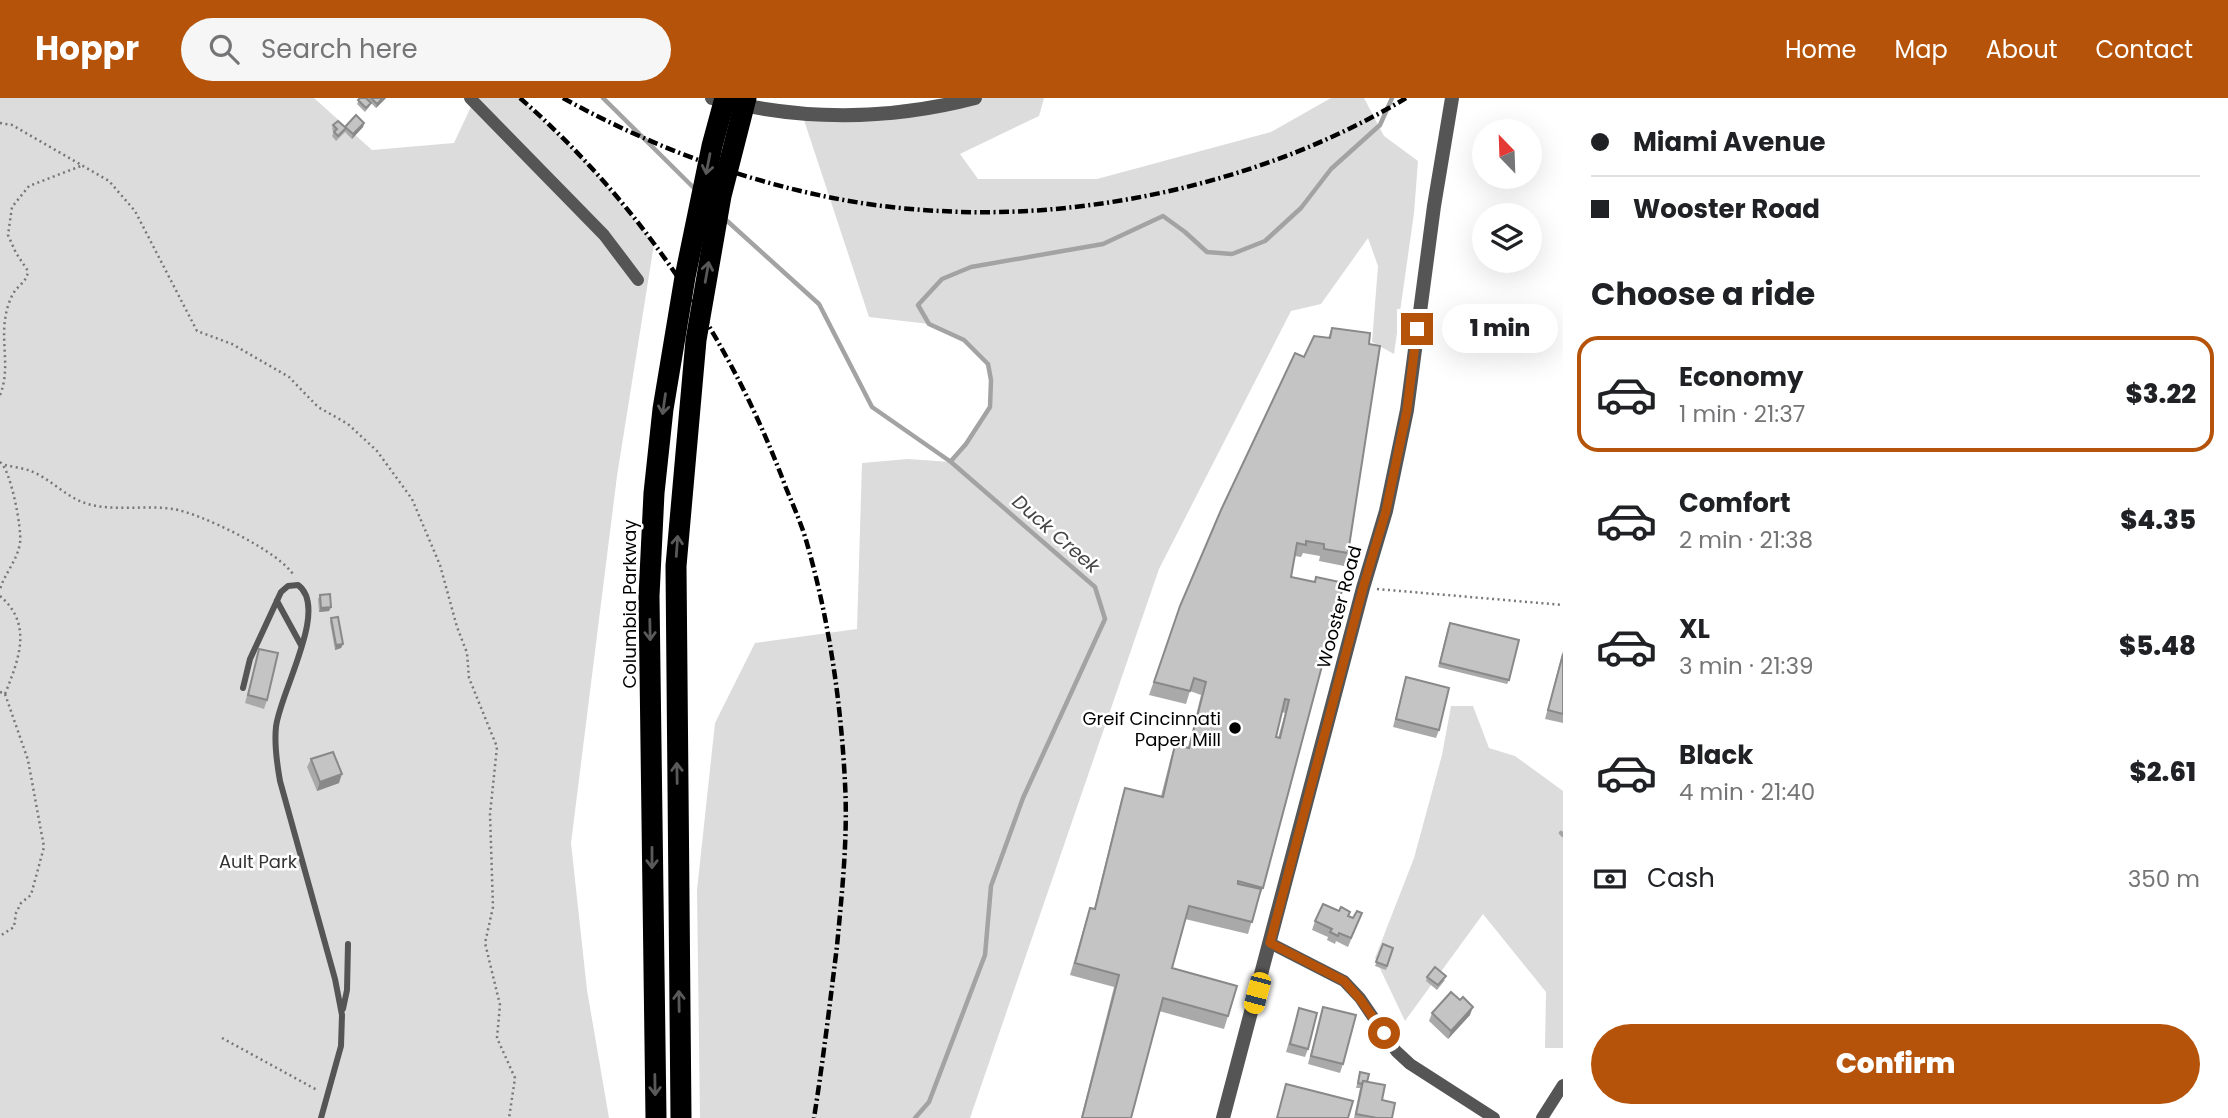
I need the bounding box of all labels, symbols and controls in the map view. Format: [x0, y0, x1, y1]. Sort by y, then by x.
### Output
search box [181, 18, 671, 81]
text: Hoppr [35, 25, 139, 72]
icon: search [205, 30, 243, 68]
text: Search here [261, 31, 418, 67]
text: Home [1785, 33, 1857, 66]
text: Map [1895, 33, 1948, 66]
text: About [1986, 33, 2057, 66]
text: Contact [2095, 33, 2193, 66]
north arrow [1472, 119, 1542, 189]
map controls [1472, 119, 1542, 273]
text: Miami Avenue [1633, 124, 1825, 160]
one-way arrow [701, 152, 715, 175]
text: Wooster Road [1633, 191, 1820, 227]
button: layers [1472, 203, 1542, 273]
one-way arrow [700, 261, 714, 284]
text: Choose a ride [1591, 271, 1815, 316]
callout: 1 min [1442, 304, 1557, 354]
text: 1 min [1470, 312, 1530, 344]
route end [1401, 313, 1433, 345]
text: Economy [1679, 359, 1803, 395]
icon: car [1595, 363, 1658, 426]
text: $3.22 [2126, 376, 2196, 412]
one-way arrow [657, 392, 670, 414]
text: 1 min · 21:37 [1679, 398, 1805, 430]
text: Comfort [1679, 485, 1791, 521]
water label: Duck Creek [1007, 488, 1106, 580]
icon: car [1595, 489, 1658, 552]
text: $4.35 [2120, 502, 2196, 538]
street label: Columbia Parkway [617, 519, 642, 689]
text: 2 min · 21:38 [1679, 524, 1813, 556]
one-way arrow [671, 535, 684, 558]
street label: Wooster Road [1311, 543, 1367, 671]
text: XL [1679, 611, 1710, 647]
icon: car [1595, 615, 1658, 678]
one-way arrow [643, 619, 657, 642]
text: $5.48 [2119, 628, 2196, 664]
text: 3 min · 21:39 [1679, 650, 1813, 682]
place label: Greif Cincinnati Paper Mill [1083, 706, 1221, 752]
marker: Greif Cincinnati Paper Mill [1227, 720, 1243, 736]
text: Black [1679, 737, 1753, 773]
icon: car [1595, 741, 1658, 804]
text: $2.61 [2130, 754, 2196, 790]
one-way arrow [670, 762, 683, 785]
text: 4 min · 21:40 [1679, 776, 1815, 808]
one-way arrow [645, 846, 659, 869]
park label: Ault Park [219, 849, 298, 874]
icon: cash [1591, 860, 1629, 898]
text: Cash [1647, 860, 1715, 896]
text: 350 m [2128, 863, 2200, 895]
car [1242, 970, 1273, 1016]
one-way arrow [672, 990, 686, 1013]
route start [1368, 1017, 1400, 1049]
button: Confirm [1591, 1024, 2200, 1104]
one-way arrow [648, 1074, 662, 1097]

